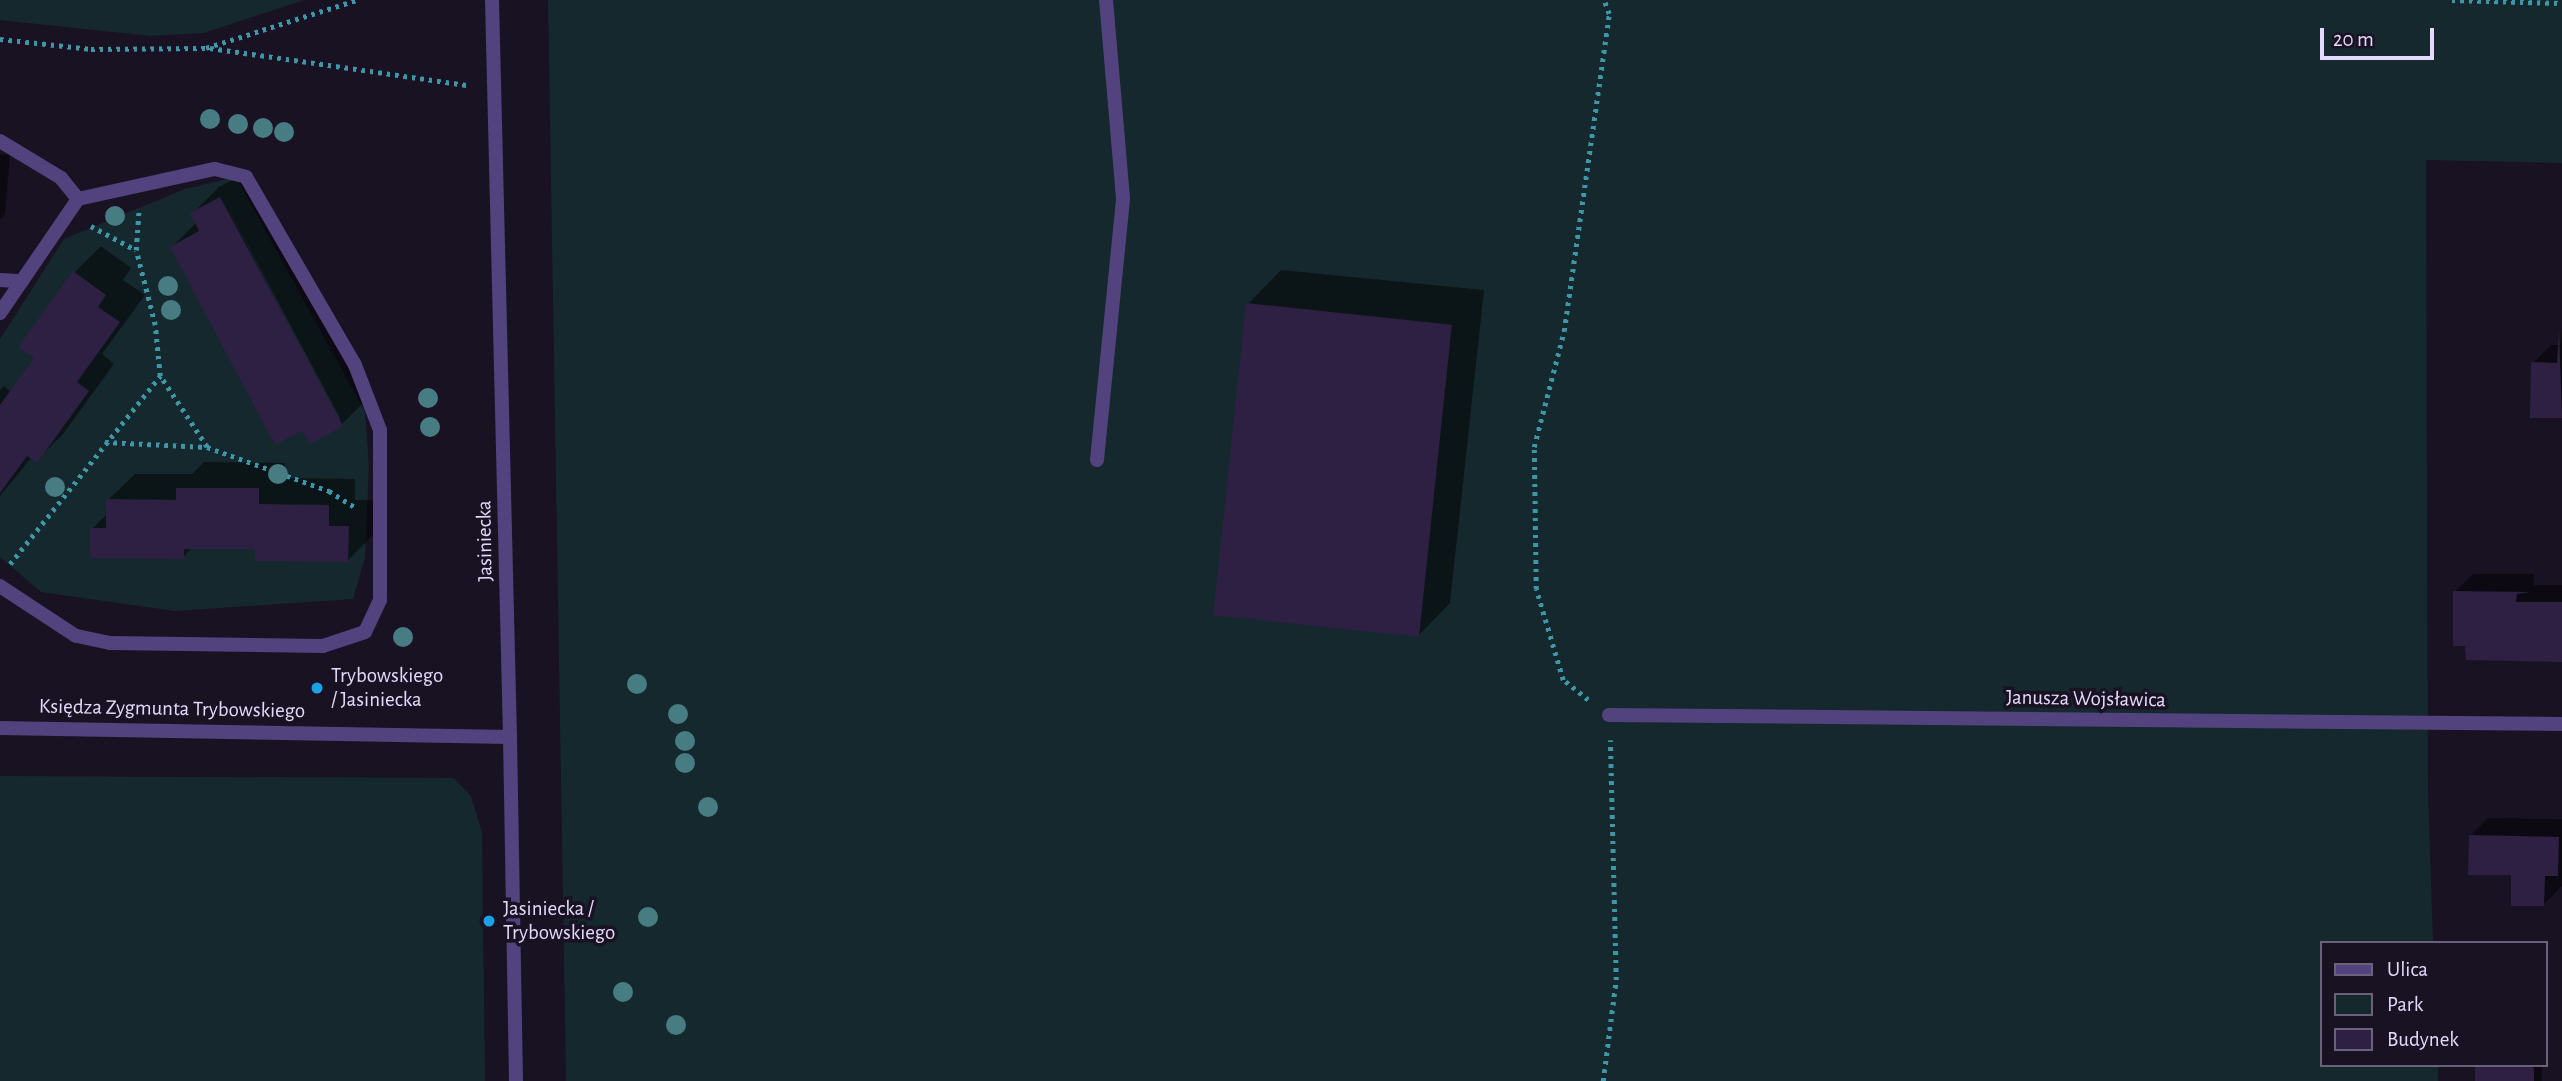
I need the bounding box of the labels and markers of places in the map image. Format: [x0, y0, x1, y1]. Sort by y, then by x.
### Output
place label: Trybowskiego / Jasiniecka [331, 663, 443, 713]
marker: Trybowskiego / Jasiniecka [309, 680, 325, 696]
place label: Jasiniecka / Trybowskiego [503, 896, 615, 946]
marker: Jasiniecka / Trybowskiego [481, 913, 497, 929]

